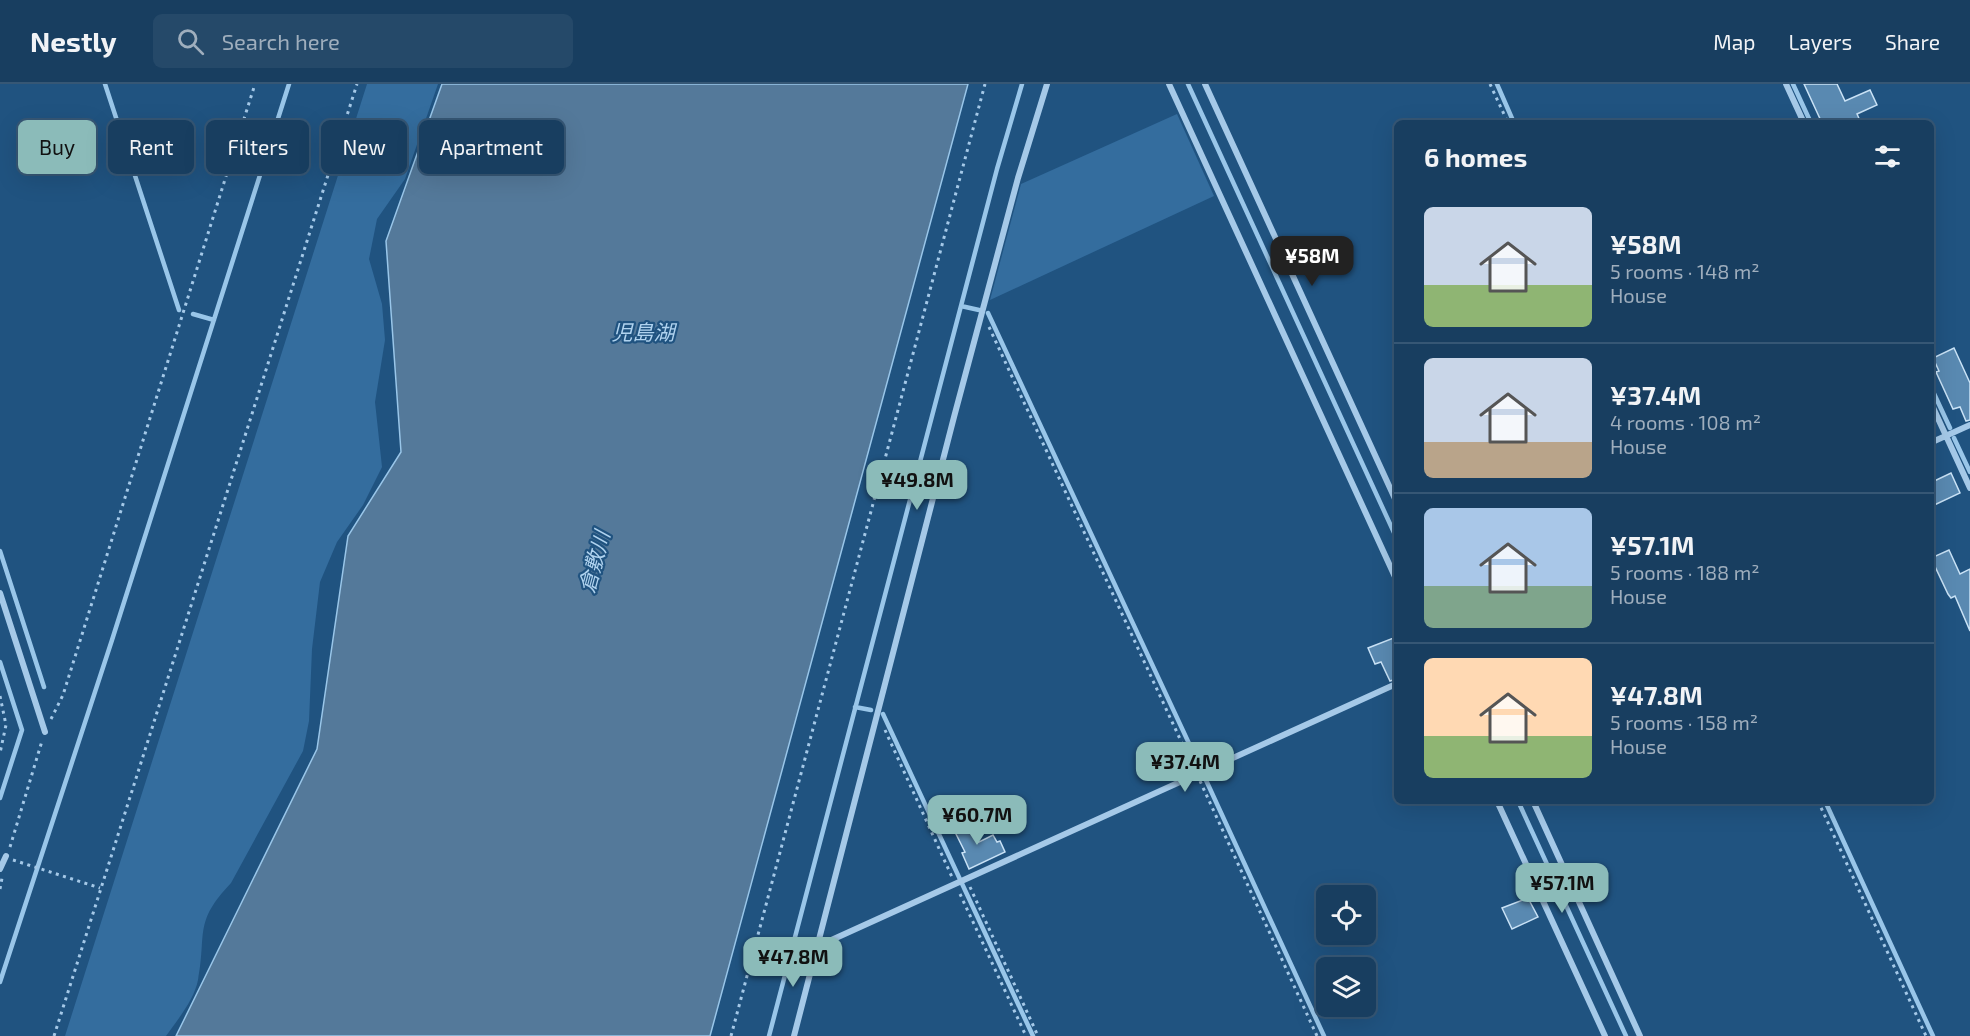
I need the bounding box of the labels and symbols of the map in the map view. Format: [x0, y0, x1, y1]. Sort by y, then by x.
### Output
pin: ¥58M [1276, 236, 1348, 287]
water label: 児島湖 [612, 319, 677, 344]
pin: ¥49.8M [868, 460, 966, 511]
water label: 倉敷川 [573, 526, 614, 595]
pin: ¥37.4M [1136, 742, 1234, 793]
pin: ¥60.7M [928, 795, 1026, 846]
pin: ¥57.1M [1513, 863, 1611, 914]
pin: ¥47.8M [744, 937, 842, 988]

